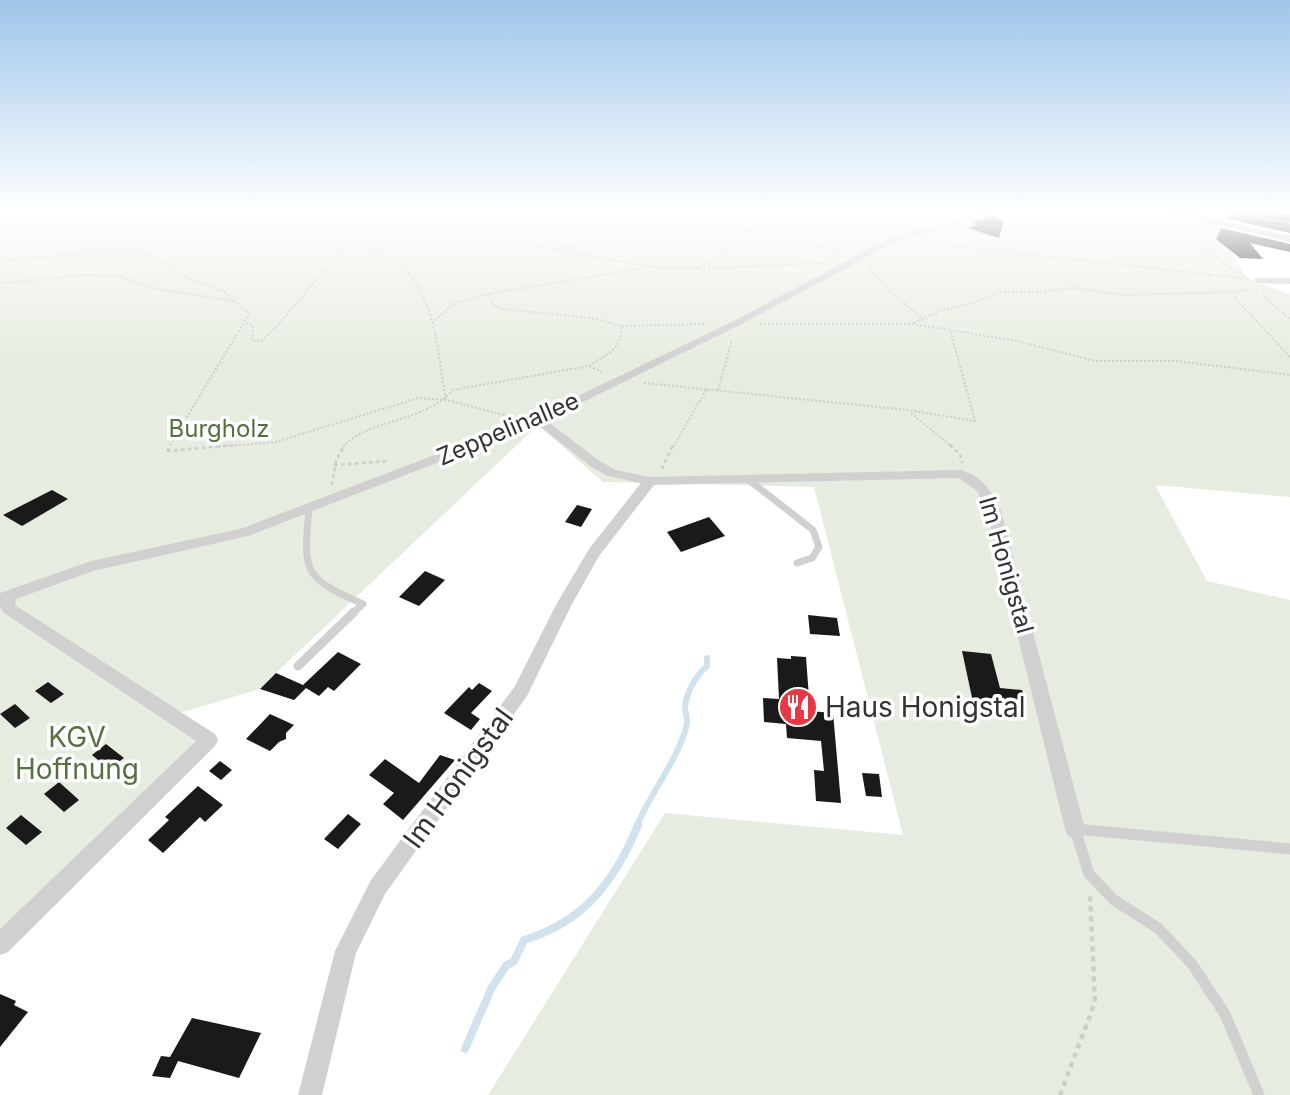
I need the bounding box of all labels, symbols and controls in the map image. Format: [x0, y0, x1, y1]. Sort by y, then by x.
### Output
street label: Zeppelinallee [432, 386, 583, 471]
park label: Burgholz [169, 414, 269, 443]
street label: Im Honigstal [973, 493, 1040, 637]
restaurant icon: Haus Honigstal [777, 686, 819, 728]
place label: Haus Honigstal [825, 690, 1025, 724]
street label: Im Honigstal [396, 701, 520, 855]
park label: KGV Hoffnung [15, 720, 139, 786]

